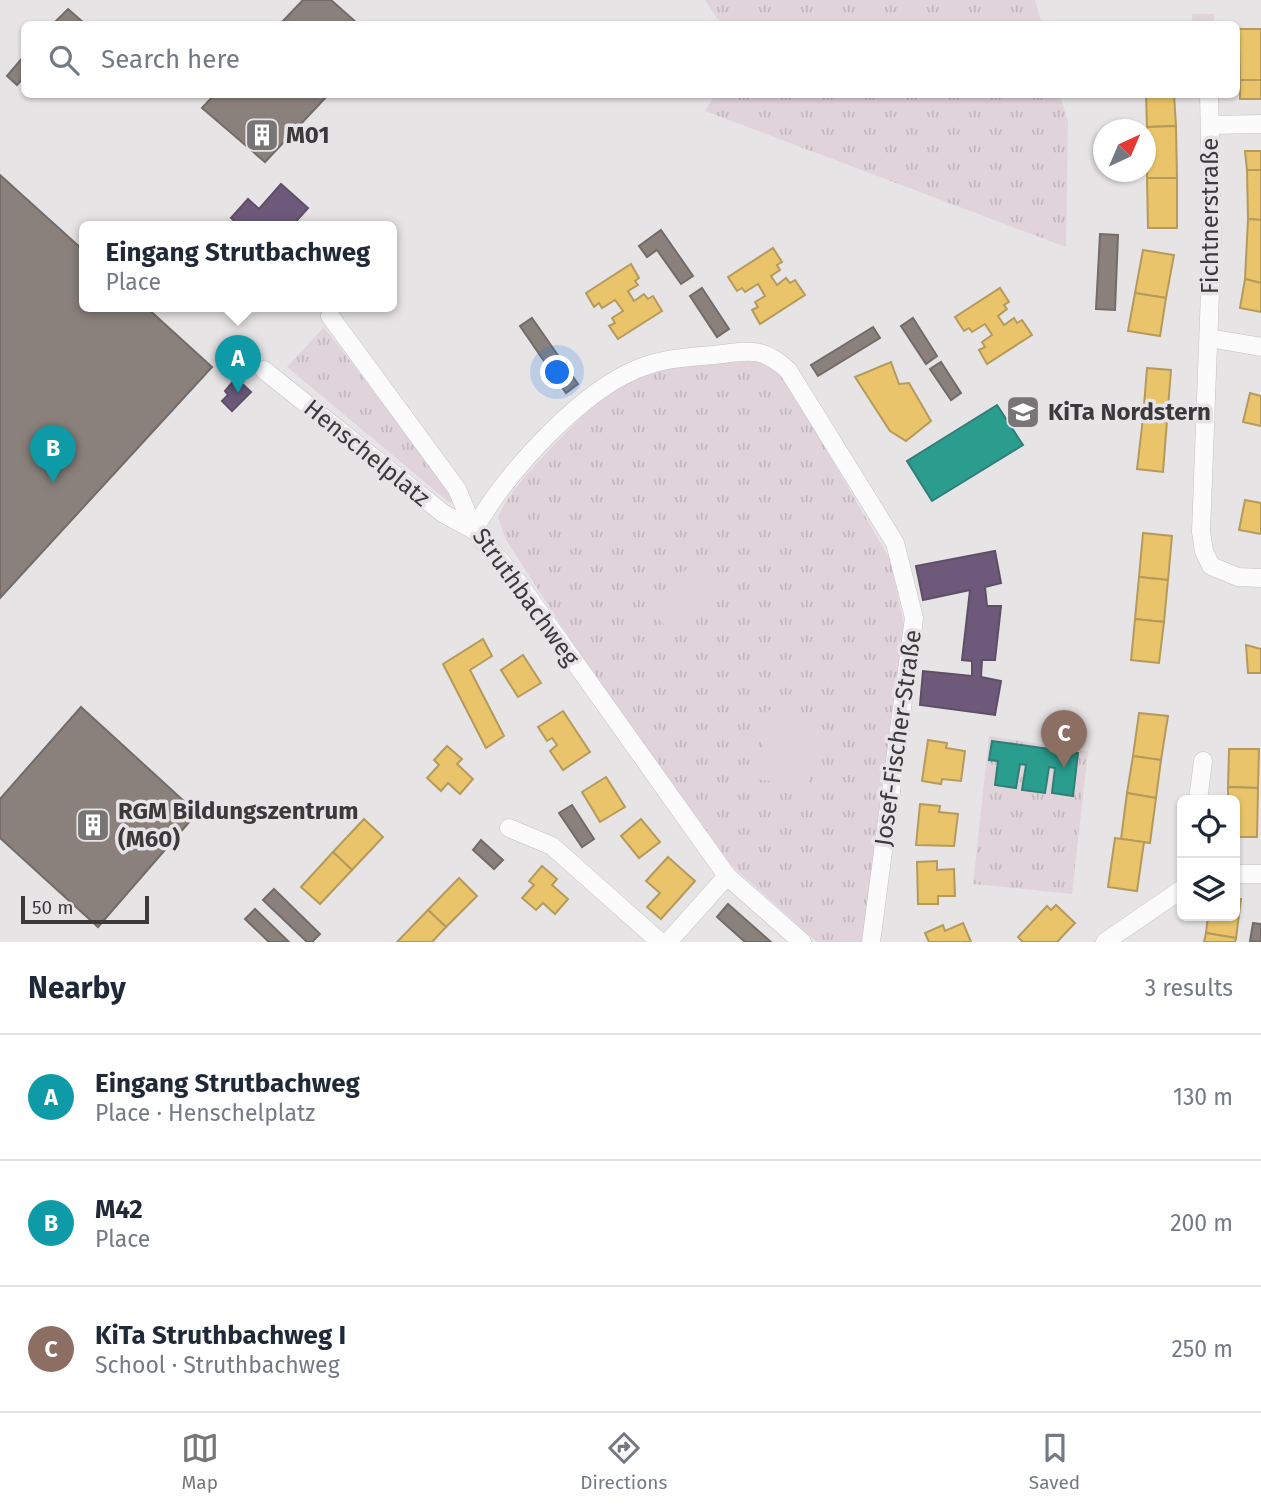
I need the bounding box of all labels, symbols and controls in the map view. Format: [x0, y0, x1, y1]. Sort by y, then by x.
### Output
search box [21, 21, 1240, 98]
icon: search [45, 41, 83, 79]
text: Search here [101, 44, 240, 75]
building icon: M01 [243, 116, 281, 154]
north arrow [1093, 119, 1156, 182]
place label: M01 [286, 121, 330, 149]
street label: Fichtnerstraße [1196, 138, 1224, 294]
popup [79, 221, 397, 312]
text: Eingang Strutbachweg [106, 237, 370, 268]
text: Place [106, 268, 161, 296]
pin: A [215, 335, 261, 393]
your location [540, 355, 574, 389]
school or university icon: KiTa Nordstern [1004, 393, 1042, 431]
street label: Henschelplatz [298, 394, 436, 512]
place label: KiTa Nordstern [1048, 398, 1211, 426]
pin: B [30, 425, 76, 483]
street label: Struthbachweg [467, 523, 586, 672]
street label: Josef-Fischer-Straße [869, 628, 927, 848]
pin: C [1041, 710, 1087, 768]
map controls [1177, 795, 1240, 921]
button: locate [1177, 795, 1240, 858]
place label: RGM Bildungszentrum (M60) [118, 797, 358, 853]
building icon: RGM Bildungszentrum (M60) [74, 806, 112, 844]
button: layers [1177, 858, 1240, 921]
scale bar [21, 893, 149, 925]
text: 50 m [32, 896, 73, 919]
text: Nearby [28, 970, 126, 1006]
text: 3 results [1145, 974, 1233, 1002]
text: Eingang Strutbachweg [95, 1068, 360, 1099]
text: A [44, 1083, 58, 1111]
text: 130 m [1173, 1083, 1233, 1111]
text: Place · Henschelplatz [95, 1099, 315, 1127]
text: M42 [95, 1194, 143, 1225]
text: B [44, 1209, 58, 1237]
text: 200 m [1170, 1209, 1233, 1237]
text: Place [95, 1225, 150, 1253]
text: KiTa Struthbachweg I [95, 1320, 346, 1351]
text: C [44, 1335, 58, 1363]
text: 250 m [1171, 1335, 1233, 1363]
text: School · Struthbachweg [95, 1351, 340, 1379]
tab: Map [181, 1429, 219, 1494]
tab: Directions [580, 1429, 667, 1494]
tab: Saved [1029, 1429, 1080, 1494]

